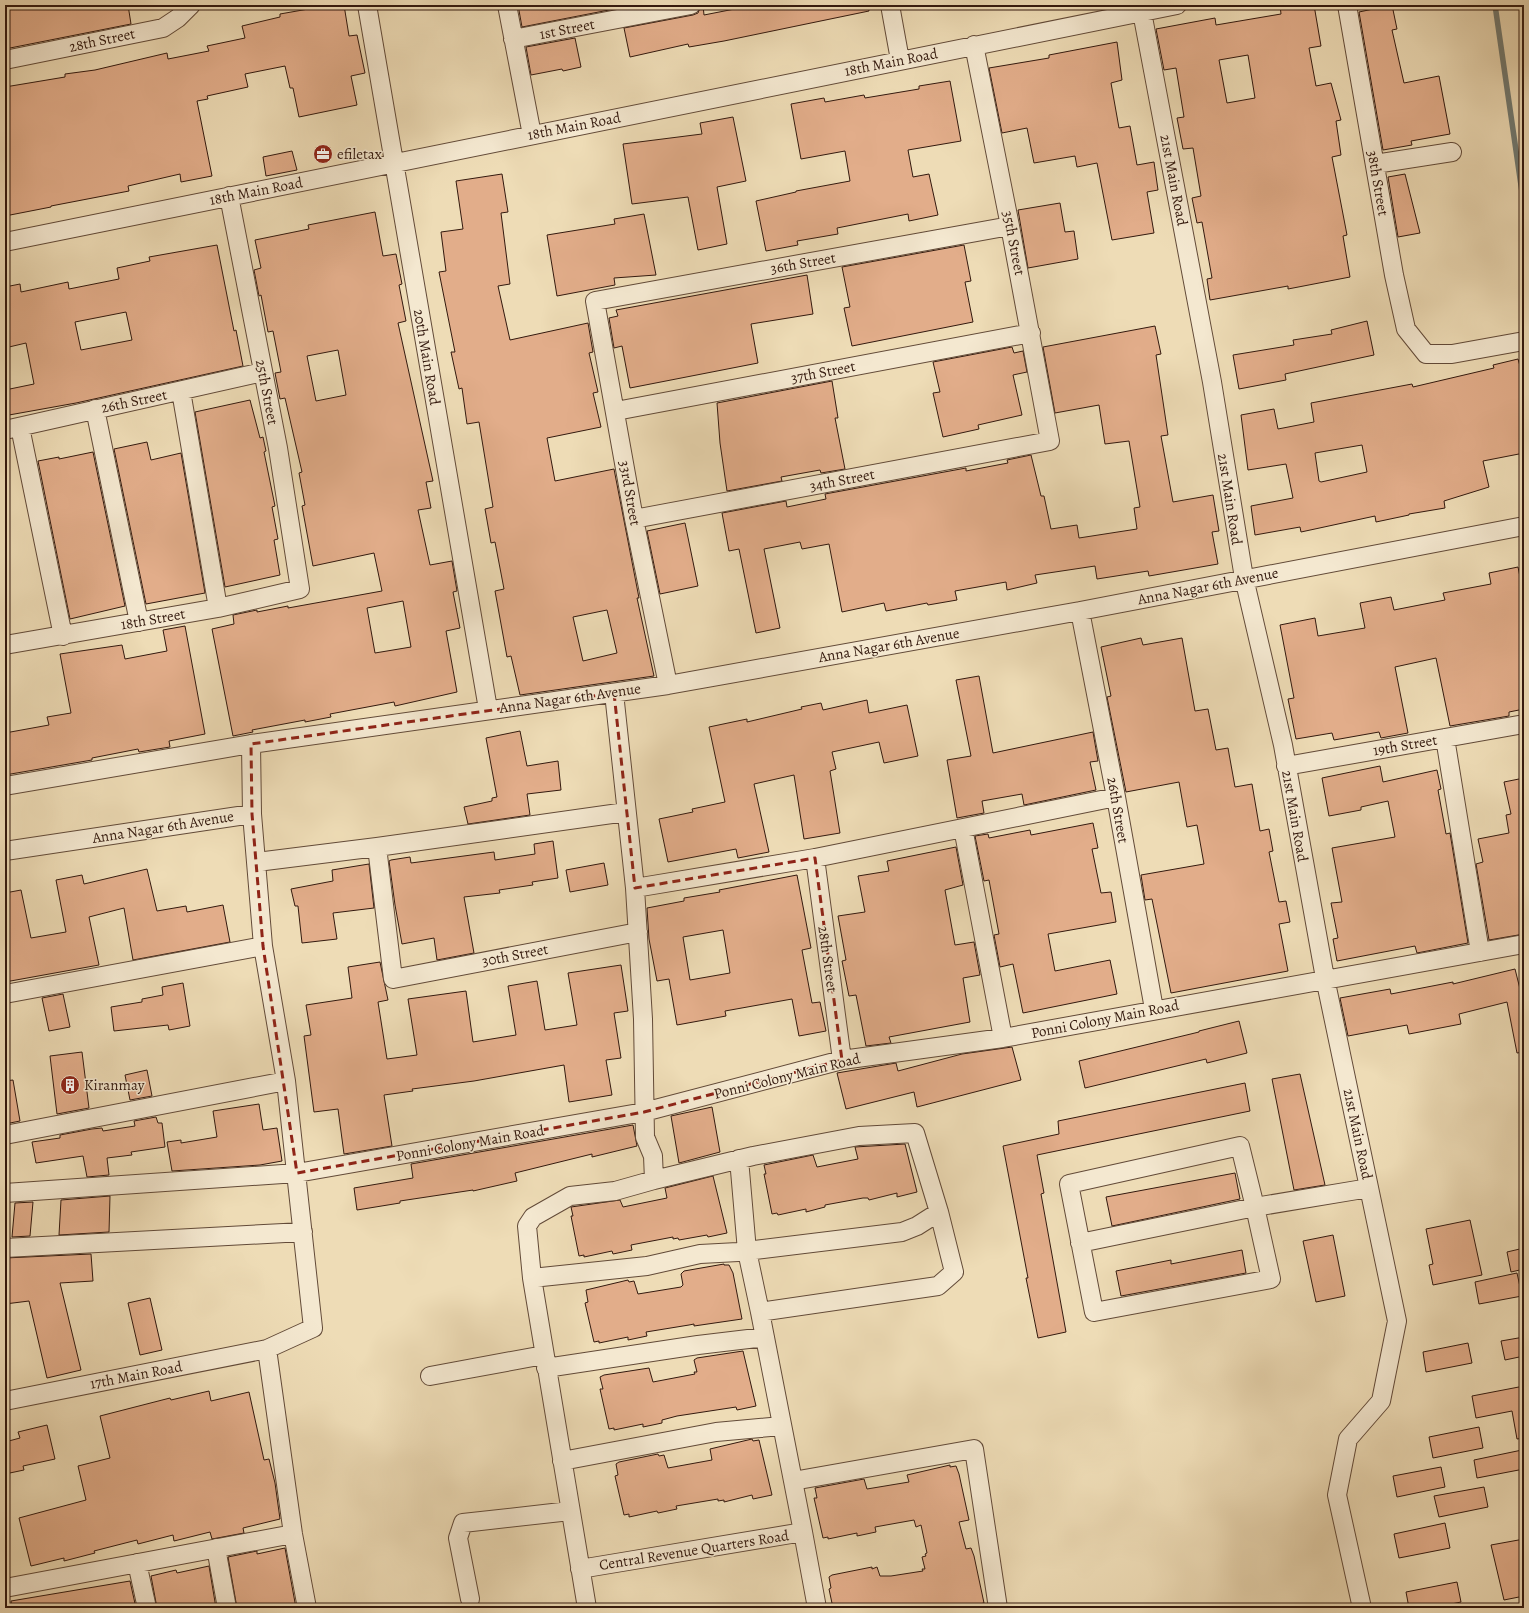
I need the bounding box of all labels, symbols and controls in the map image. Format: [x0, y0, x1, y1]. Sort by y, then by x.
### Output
street label: 1st Street [538, 14, 596, 44]
street label: 28th Street [67, 23, 137, 57]
street label: 18th Main Road [843, 43, 940, 81]
street label: 18th Main Road [526, 107, 623, 145]
street label: 21st Main Road [1155, 133, 1193, 228]
office icon: efiletax [312, 143, 334, 165]
place label: efiletax [337, 144, 382, 164]
street label: 38th Street [1362, 149, 1394, 217]
street label: 18th Main Road [208, 172, 305, 210]
street label: 35th Street [998, 209, 1030, 277]
street label: 36th Street [769, 247, 837, 279]
street label: 20th Main Road [409, 307, 445, 408]
street label: 37th Street [789, 356, 857, 388]
street label: 25th Street [251, 358, 283, 427]
street label: 26th Street [99, 384, 169, 418]
street label: 21st Main Road [1213, 452, 1247, 547]
street label: 33rd Street [614, 459, 646, 527]
street label: 34th Street [808, 464, 876, 496]
street label: Anna Nagar 6th Avenue [1135, 562, 1280, 610]
street label: 18th Street [119, 603, 187, 635]
street label: Anna Nagar 6th Avenue [816, 623, 961, 667]
street label: Anna Nagar 6th Avenue [497, 678, 642, 718]
street label: 19th Street [1371, 730, 1439, 760]
street label: 21st Main Road [1277, 769, 1313, 864]
street label: 26th Street [1102, 775, 1134, 845]
street label: Anna Nagar 6th Avenue [90, 806, 235, 848]
street label: 28th Street [813, 924, 843, 994]
street label: 30th Street [480, 939, 550, 971]
street label: Ponni Colony Main Road [1029, 995, 1182, 1043]
street label: Ponni Colony Main Road [712, 1048, 863, 1104]
building icon: Kiranmay [59, 1074, 81, 1096]
place label: Kiranmay [84, 1075, 145, 1095]
street label: 21st Main Road [1339, 1087, 1378, 1182]
street label: Ponni Colony Main Road [394, 1120, 547, 1166]
street label: 17th Main Road [88, 1356, 185, 1394]
street label: Central Revenue Quarters Road [598, 1525, 791, 1575]

